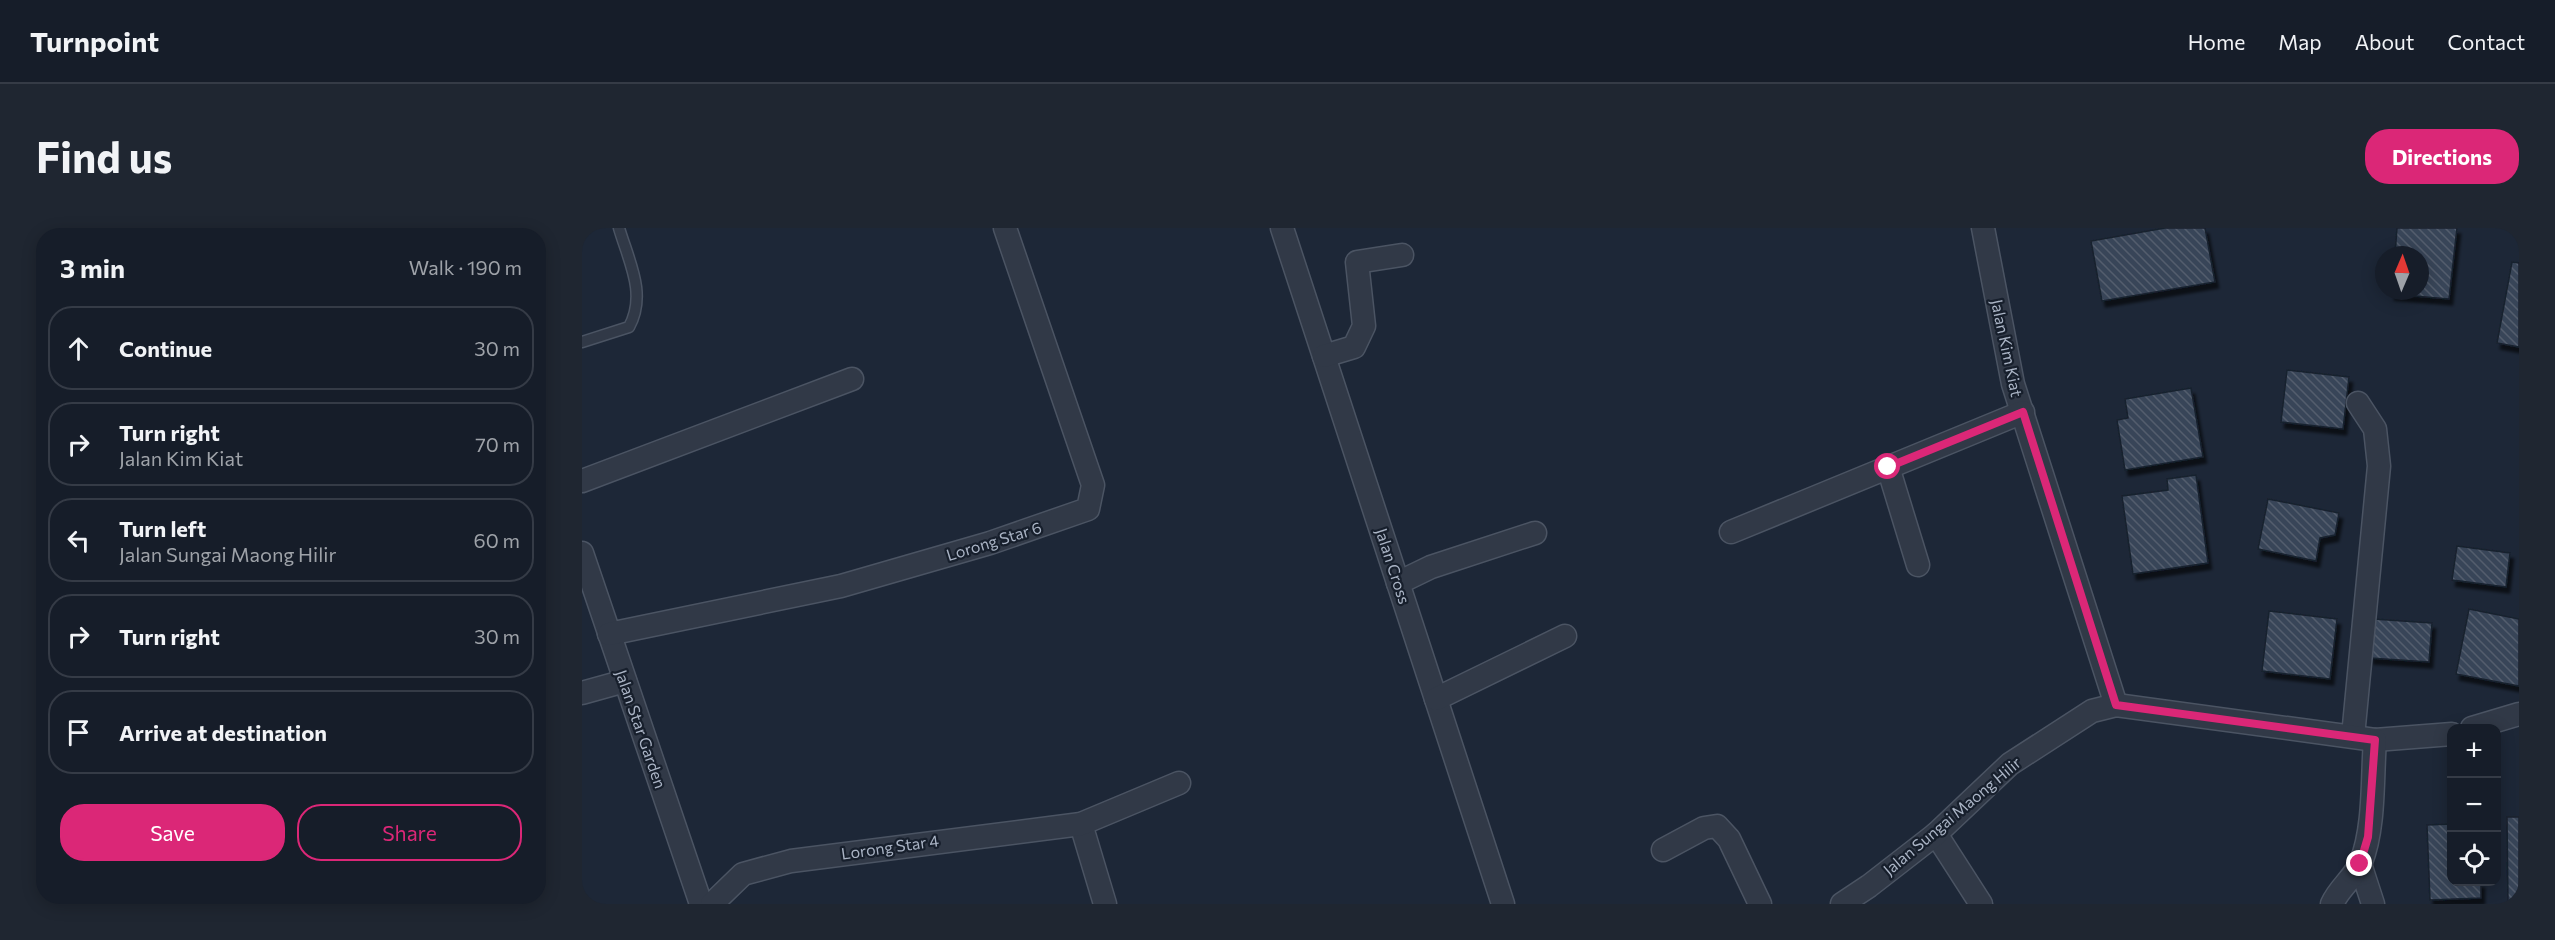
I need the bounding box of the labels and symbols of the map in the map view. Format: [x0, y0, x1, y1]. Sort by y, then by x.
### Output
north arrow [2375, 246, 2429, 300]
street label: Jalan Kim Kiat [1988, 297, 2027, 399]
route start [1874, 453, 1900, 479]
street label: Lorong Star 6 [944, 517, 1044, 564]
street label: Jalan Cross [1372, 525, 1415, 606]
street label: Jalan Star Garden [612, 667, 671, 791]
street label: Jalan Sungai Maong Hilir [1879, 752, 2025, 879]
street label: Lorong Star 4 [840, 830, 940, 863]
route end [2346, 850, 2372, 876]

